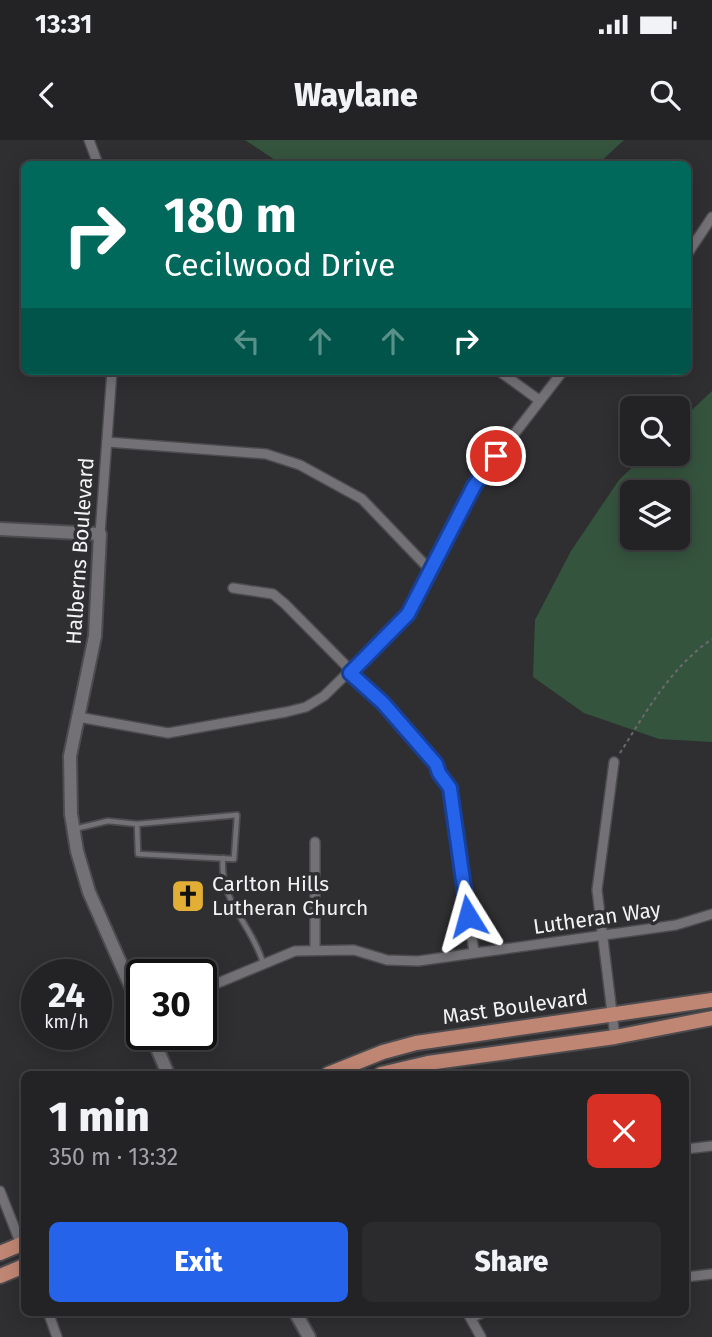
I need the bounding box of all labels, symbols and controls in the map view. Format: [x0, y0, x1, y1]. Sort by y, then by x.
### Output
text: 13:31 [35, 9, 92, 40]
icon: back [28, 76, 66, 114]
text: Waylane [294, 76, 418, 114]
icon: search [646, 76, 684, 114]
text: 180 m [164, 186, 297, 245]
icon: right [49, 189, 140, 280]
text: Cecilwood Drive [164, 246, 395, 284]
icon: left [228, 322, 266, 360]
icon: ahead [301, 322, 339, 360]
icon: ahead [374, 322, 412, 360]
icon: right [447, 322, 485, 360]
map controls [620, 396, 690, 550]
button: search [620, 396, 690, 466]
pin [466, 426, 526, 486]
icon: arrive [477, 437, 515, 475]
street label: Halberns Boulevard [60, 457, 100, 645]
button: layers [620, 480, 690, 550]
place label: Carlton Hills Lutheran Church [212, 871, 368, 921]
church icon: Carlton Hills Lutheran Church [169, 877, 207, 915]
position arrow [431, 879, 505, 953]
street label: Lutheran Way [532, 896, 663, 940]
speed limit sign: 30 [126, 959, 217, 1050]
text: 24 [48, 974, 85, 1016]
street label: Mast Boulevard [441, 984, 589, 1030]
text: km/h [44, 1011, 89, 1033]
text: 1 min [49, 1092, 150, 1142]
button: close [587, 1094, 661, 1168]
text: 350 m · 13:32 [49, 1143, 178, 1171]
button: Exit [49, 1222, 348, 1302]
button: Share [362, 1222, 661, 1302]

